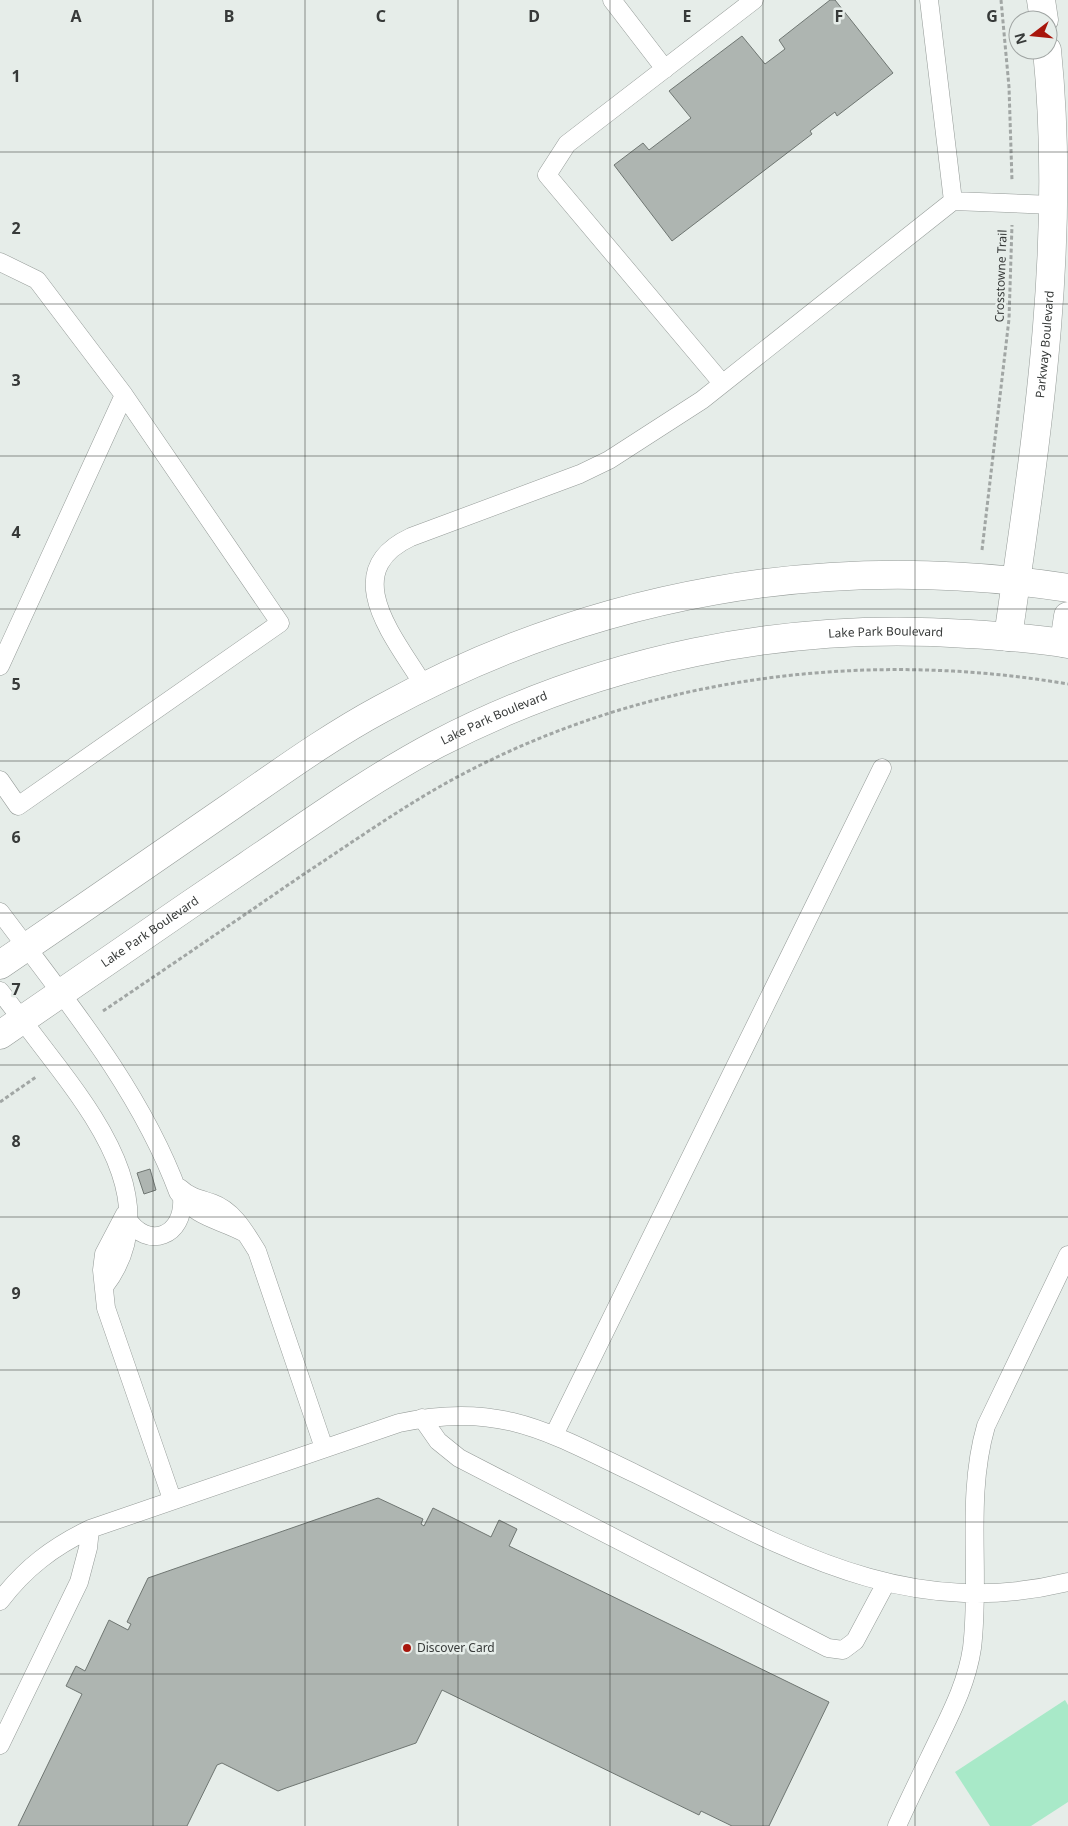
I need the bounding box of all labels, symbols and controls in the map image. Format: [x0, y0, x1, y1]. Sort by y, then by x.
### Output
text: A [70, 5, 82, 27]
text: B [224, 5, 234, 27]
text: C [376, 5, 386, 27]
text: D [528, 5, 540, 27]
text: E [683, 5, 692, 27]
text: F [835, 5, 843, 27]
text: G [986, 5, 998, 27]
north arrow [1008, 10, 1058, 60]
text: N [1009, 31, 1031, 47]
text: 1 [11, 65, 21, 87]
text: 2 [11, 217, 21, 239]
street label: Crosstowne Trail [990, 229, 1011, 323]
street label: Parkway Boulevard [1031, 290, 1058, 399]
text: 3 [11, 369, 21, 391]
text: 4 [11, 521, 21, 543]
street label: Lake Park Boulevard [828, 623, 944, 642]
text: 5 [11, 673, 21, 695]
street label: Lake Park Boulevard [438, 687, 550, 749]
text: 6 [11, 826, 21, 848]
street label: Lake Park Boulevard [97, 892, 202, 971]
text: 7 [11, 978, 21, 1000]
text: 8 [11, 1130, 21, 1152]
text: 9 [11, 1282, 21, 1304]
place label: Discover Card [417, 1639, 495, 1656]
marker: Discover Card [401, 1642, 413, 1654]

